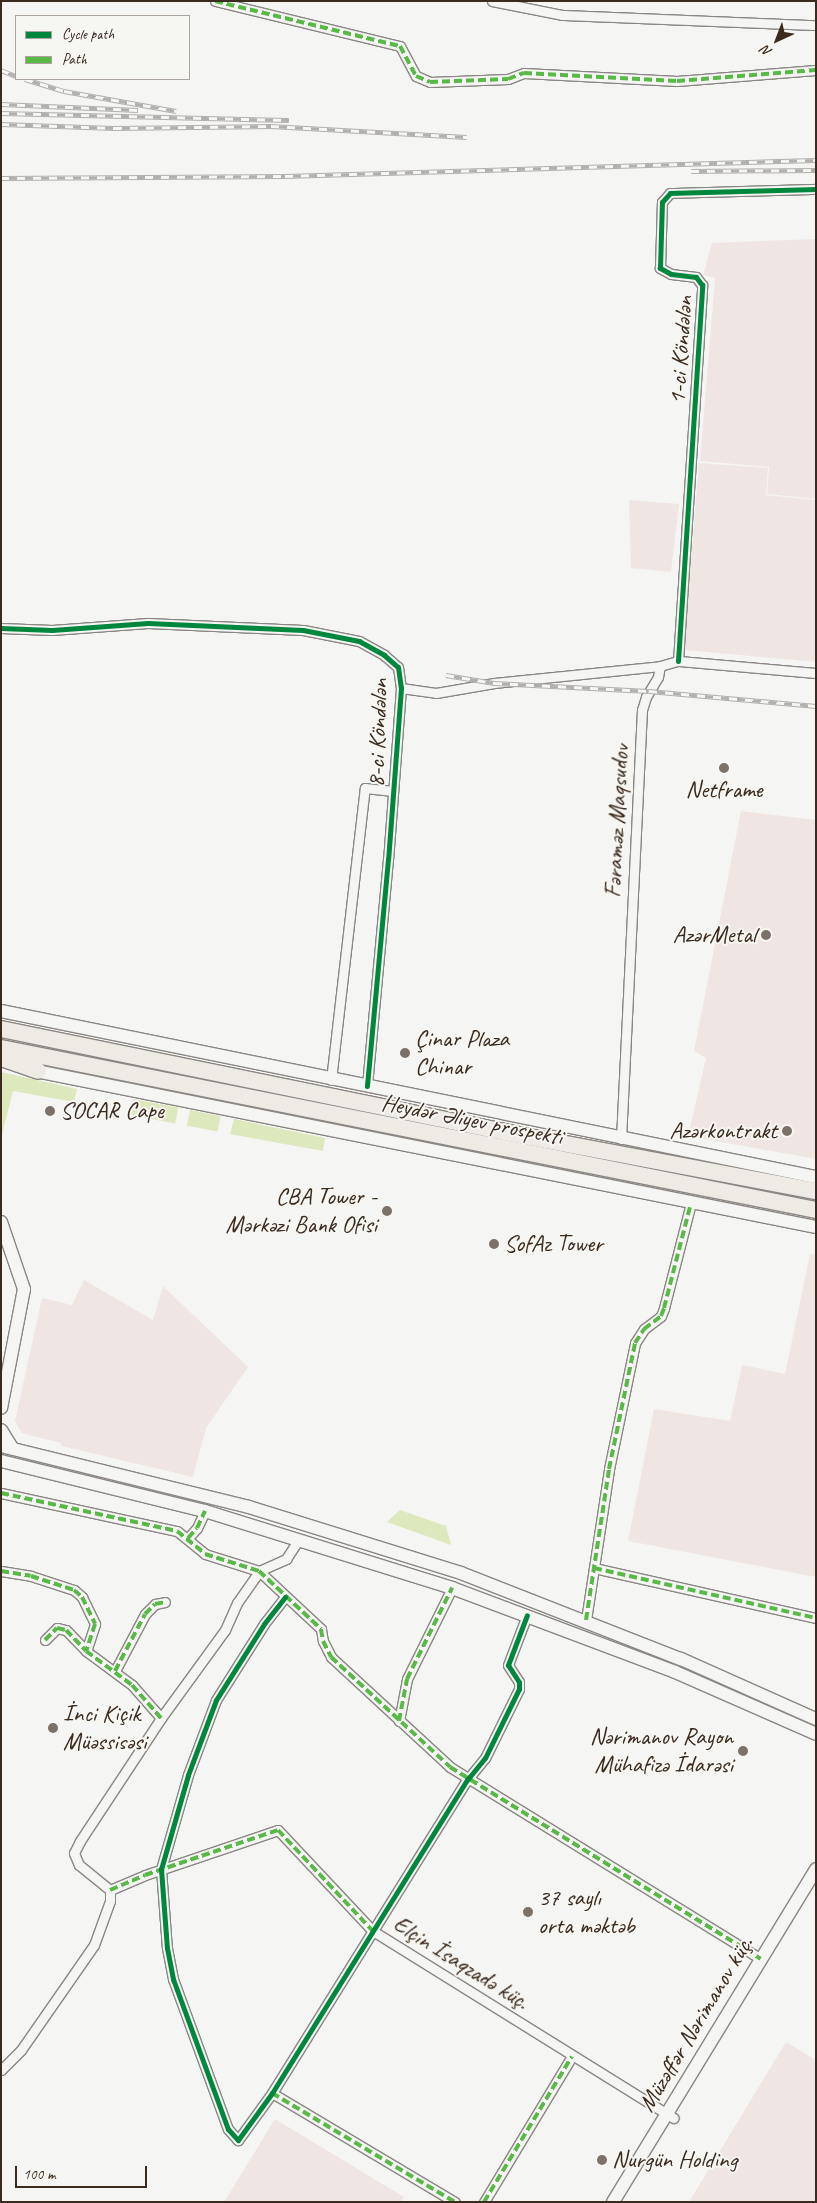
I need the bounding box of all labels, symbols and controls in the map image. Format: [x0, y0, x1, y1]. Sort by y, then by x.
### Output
legend [15, 15, 190, 80]
north arrow [752, 15, 802, 65]
text: Cycle path [62, 25, 114, 44]
text: N [757, 42, 775, 61]
text: Path [62, 50, 87, 69]
street label: 1-ci Köndələn [663, 295, 699, 405]
street label: 8-ci Köndələn [362, 678, 394, 788]
street label: Fəraməz Maqsudov [599, 744, 635, 898]
marker: Netframe [718, 762, 730, 774]
place label: Netframe [686, 776, 762, 804]
place label: AzərMetal [673, 921, 756, 949]
marker: AzərMetal [760, 929, 772, 941]
place label: Çinar Plaza Chinar [415, 1025, 509, 1081]
marker: Çinar Plaza Chinar [399, 1047, 411, 1059]
street label: Heydər Əliyev prospekti [379, 1088, 565, 1152]
place label: SOCAR Cape [60, 1097, 164, 1125]
marker: SOCAR Cape [44, 1105, 56, 1117]
place label: Azərkontrakt [670, 1117, 777, 1145]
marker: Azərkontrakt [781, 1125, 793, 1137]
place label: CBA Tower - Mərkəzi Bank Ofisi [225, 1183, 377, 1239]
marker: CBA Tower - Mərkəzi Bank Ofisi [381, 1205, 393, 1217]
place label: SofAz Tower [504, 1230, 602, 1258]
marker: SofAz Tower [488, 1238, 500, 1250]
place label: İnci Kiçik Müəssisəsi [63, 1700, 146, 1756]
marker: İnci Kiçik Müəssisəsi [47, 1722, 59, 1734]
place label: Nərimanov Rayon Mühafizə İdarəsi [590, 1723, 733, 1779]
marker: Nərimanov Rayon Mühafizə İdarəsi [737, 1745, 749, 1757]
place label: 37 saylı orta məktəb [538, 1884, 635, 1940]
marker: 37 saylı orta məktəb [522, 1906, 534, 1918]
street label: Elçin İsaqzadə küç. [388, 1910, 534, 2016]
street label: Müzəffər Nərimanov küç. [632, 1931, 760, 2117]
place label: Nurgün Holding [612, 2146, 737, 2174]
marker: Nurgün Holding [596, 2154, 608, 2166]
scale bar [18, 2156, 150, 2188]
text: 100 m [23, 2165, 55, 2184]

